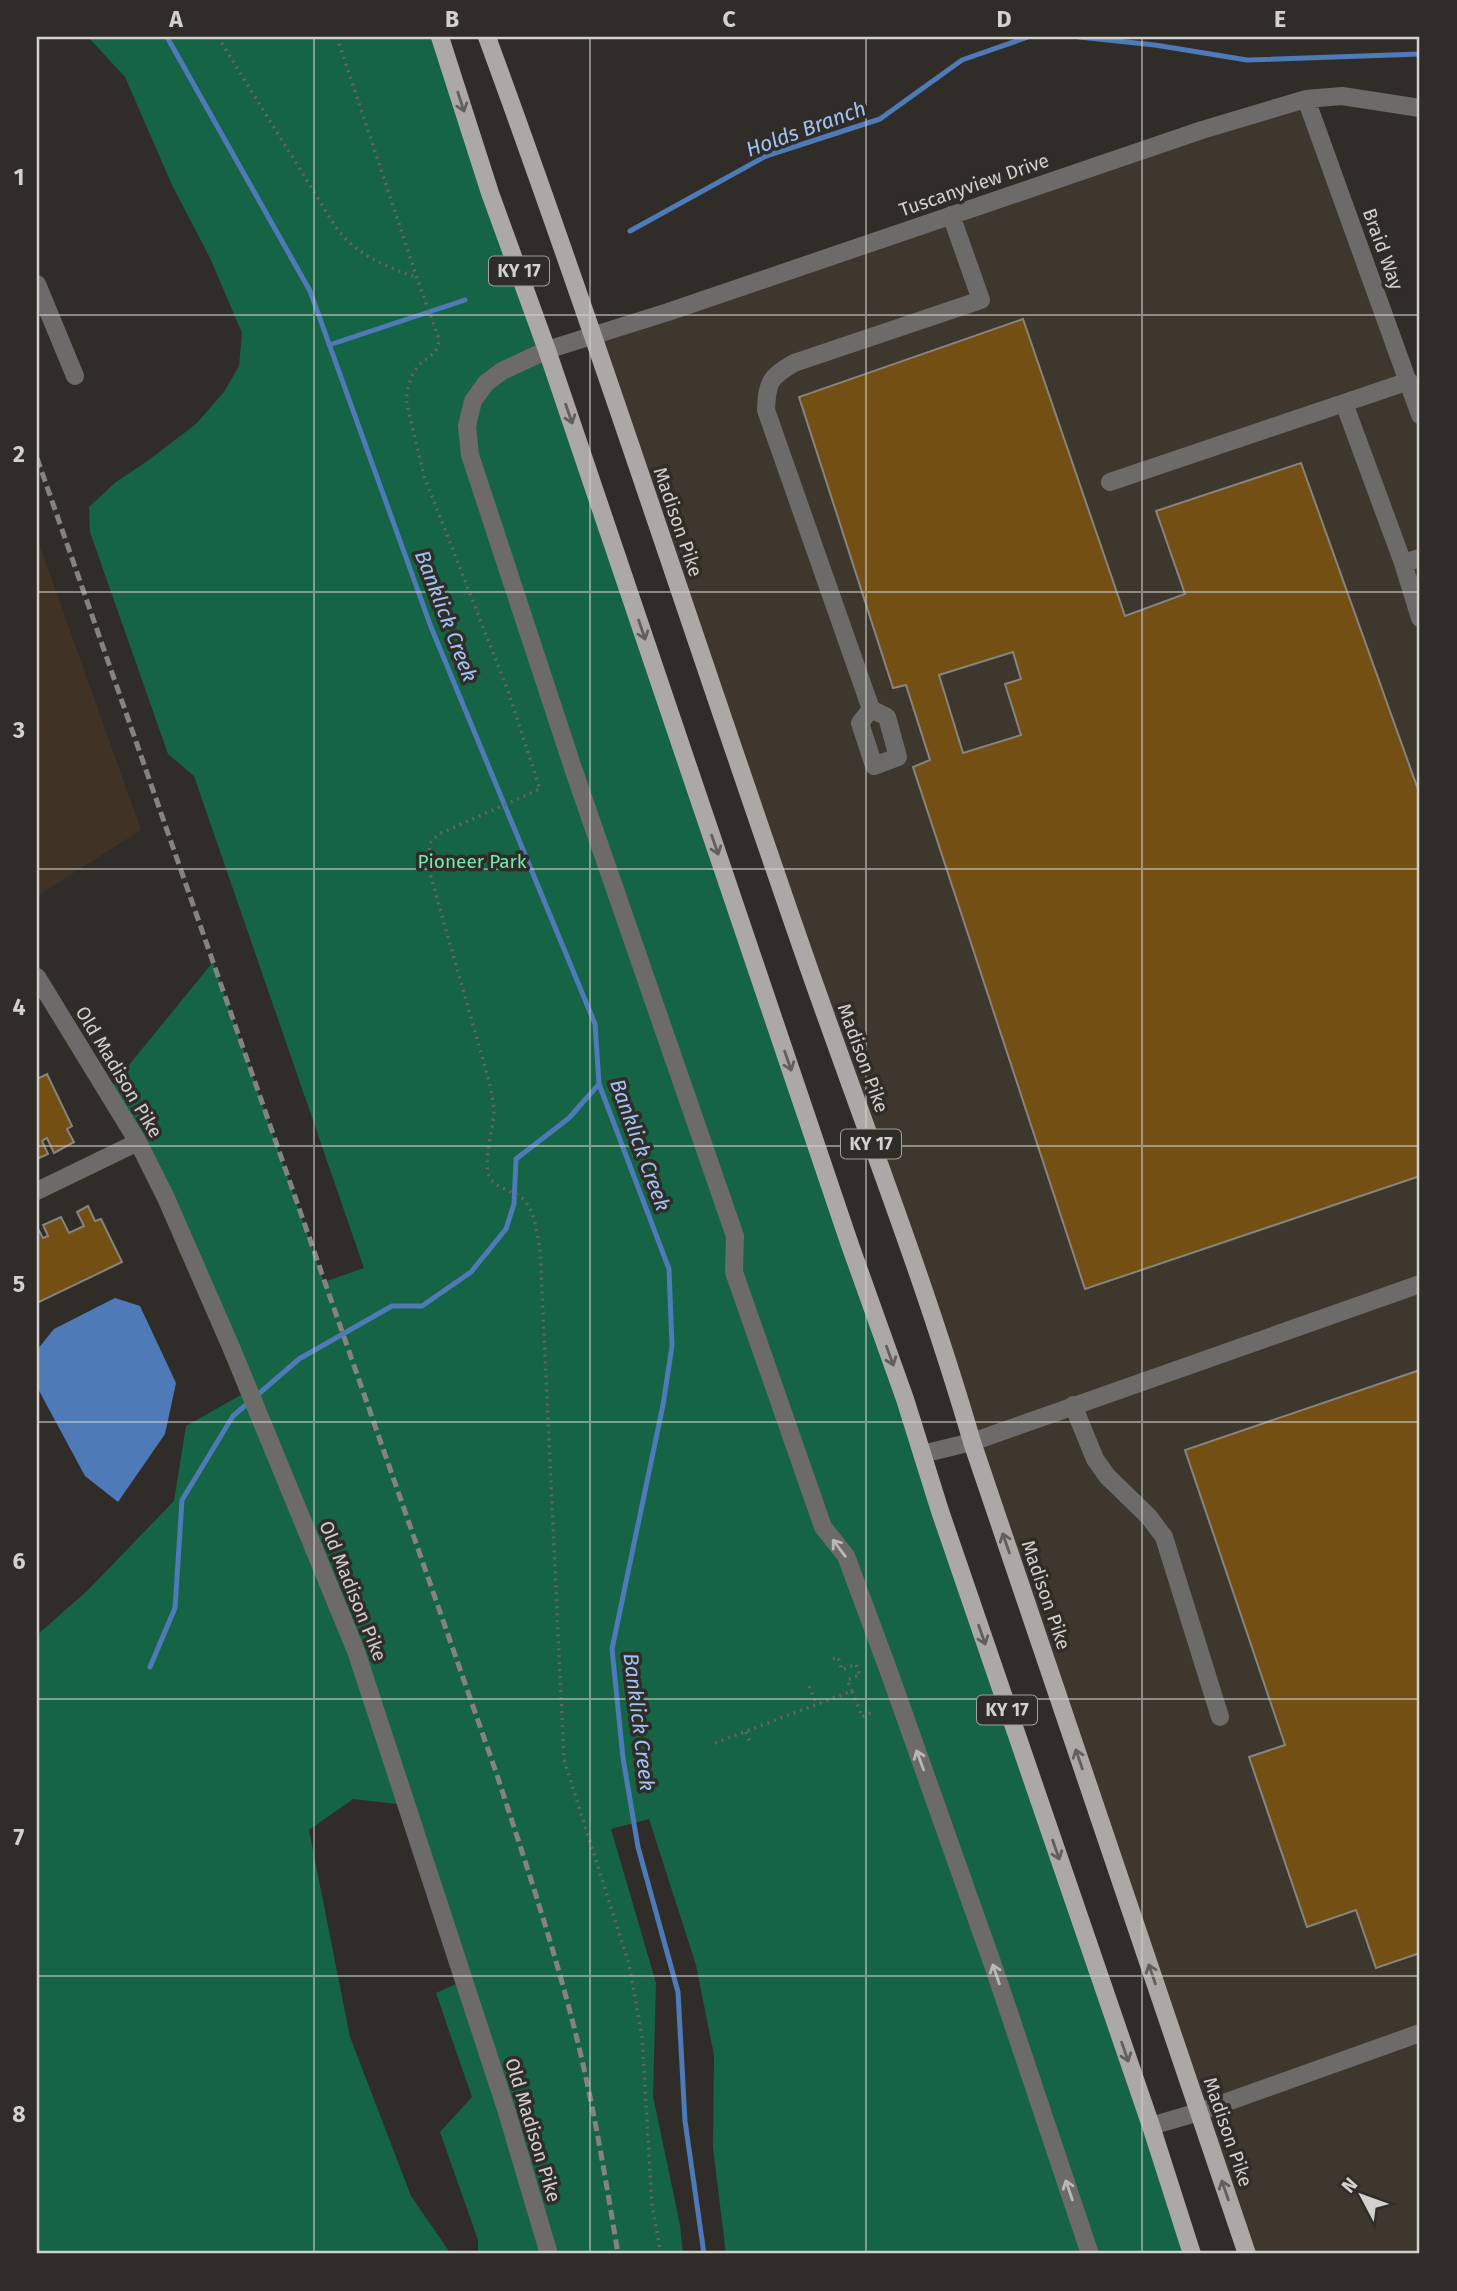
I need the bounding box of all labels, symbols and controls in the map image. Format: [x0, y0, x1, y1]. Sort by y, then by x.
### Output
text: A [168, 5, 183, 33]
text: B [445, 5, 459, 33]
text: C [722, 5, 736, 33]
text: D [997, 5, 1012, 33]
text: E [1274, 5, 1286, 33]
one-way arrow [455, 90, 468, 112]
water label: Holds Branch [742, 95, 870, 163]
street label: Tuscanyview Drive [896, 149, 1052, 221]
text: 1 [14, 163, 24, 191]
street label: Braid Way [1358, 205, 1409, 293]
road number: KY 17 [489, 256, 549, 286]
one-way arrow [564, 403, 576, 425]
text: 2 [13, 440, 25, 468]
street label: Madison Pike [649, 464, 707, 580]
water label: Banklick Creek [409, 547, 483, 685]
one-way arrow [636, 619, 649, 641]
text: 3 [12, 716, 25, 744]
one-way arrow [710, 834, 722, 856]
park label: Pioneer Park [417, 850, 527, 873]
text: 4 [13, 993, 26, 1021]
street label: Madison Pike [833, 1000, 893, 1116]
street label: Old Madison Pike [71, 1002, 167, 1142]
one-way arrow [782, 1050, 795, 1072]
water label: Banklick Creek [604, 1075, 676, 1215]
road number: KY 17 [841, 1129, 901, 1158]
text: 5 [13, 1270, 25, 1298]
one-way arrow [885, 1344, 897, 1366]
street label: Old Madison Pike [314, 1517, 392, 1665]
one-way arrow [999, 1533, 1011, 1555]
street label: Madison Pike [1017, 1537, 1075, 1653]
one-way arrow [832, 1538, 847, 1557]
text: 6 [13, 1547, 26, 1575]
one-way arrow [977, 1624, 989, 1646]
water label: Banklick Creek [618, 1652, 660, 1792]
road number: KY 17 [977, 1695, 1037, 1724]
one-way arrow [1072, 1748, 1084, 1770]
one-way arrow [912, 1749, 925, 1771]
text: 7 [14, 1823, 25, 1851]
one-way arrow [1051, 1839, 1063, 1861]
one-way arrow [989, 1963, 1002, 1985]
one-way arrow [1145, 1964, 1157, 1986]
one-way arrow [1120, 2040, 1132, 2062]
street label: Old Madison Pike [500, 2055, 566, 2205]
street label: Madison Pike [1199, 2074, 1257, 2190]
text: 8 [12, 2100, 26, 2128]
north arrow [1328, 2162, 1398, 2232]
text: N [1337, 2173, 1362, 2197]
one-way arrow [1062, 2179, 1074, 2201]
one-way arrow [1218, 2179, 1230, 2201]

